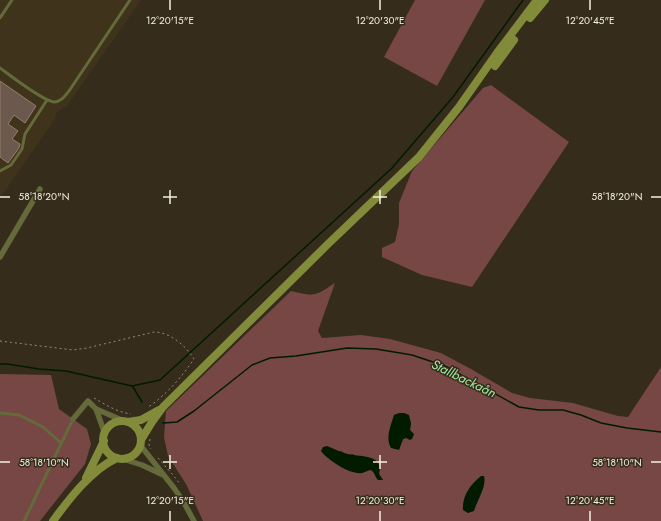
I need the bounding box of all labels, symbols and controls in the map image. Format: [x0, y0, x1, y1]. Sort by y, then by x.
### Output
text: 12°20'15"E [146, 13, 194, 28]
text: 12°20'30"E [355, 13, 405, 28]
text: 12°20'45"E [565, 13, 615, 28]
text: 58°18'20"N [19, 189, 69, 204]
text: 58°18'20"N [592, 189, 642, 204]
water label: Stallbackaån [428, 355, 500, 402]
text: 58°18'10"N [19, 455, 69, 470]
text: 58°18'10"N [592, 455, 642, 470]
text: 12°20'15"E [146, 493, 194, 508]
text: 12°20'30"E [355, 493, 405, 508]
text: 12°20'45"E [565, 493, 615, 508]

